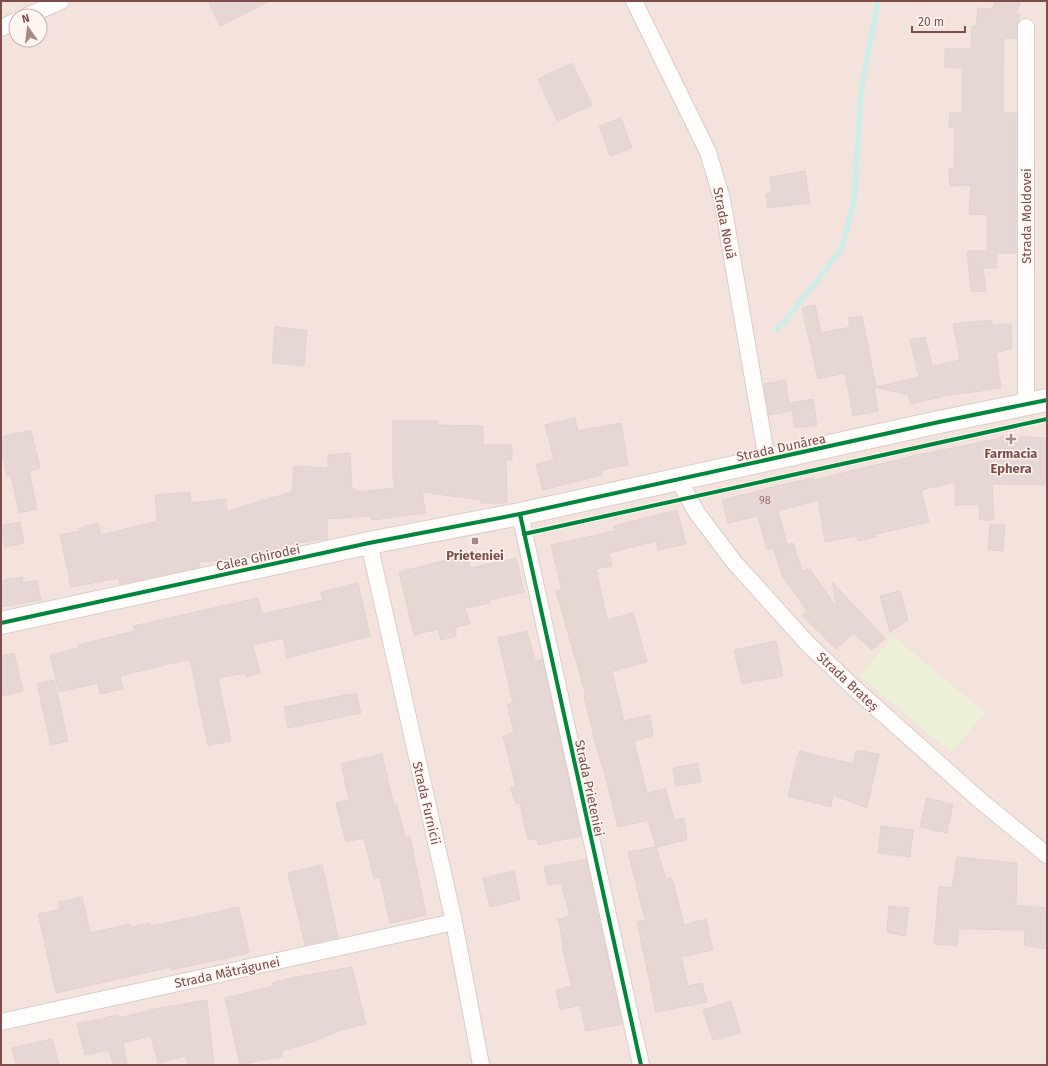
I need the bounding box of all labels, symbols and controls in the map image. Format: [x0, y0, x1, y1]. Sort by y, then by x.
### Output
north arrow [8, 8, 48, 48]
scale bar [912, 8, 965, 34]
text: N [21, 12, 31, 26]
text: 20 m [918, 15, 944, 29]
street label: Strada Moldovei [1019, 168, 1034, 264]
street label: Strada Nouă [710, 186, 739, 260]
street label: Strada Dunărea [735, 431, 827, 464]
marker: Farmacia Ephera [1006, 434, 1016, 444]
place label: Farmacia Ephera [984, 446, 1038, 476]
house number: 98 [759, 494, 771, 507]
marker: Prieteniei [470, 536, 480, 546]
street label: Calea Ghirodei [215, 541, 302, 574]
place label: Prieteniei [446, 548, 504, 563]
street label: Strada Brateș [813, 649, 882, 714]
street label: Strada Prieteniei [572, 738, 607, 838]
street label: Strada Furnicii [410, 760, 443, 846]
street label: Strada Mătrăgunei [173, 954, 281, 991]

